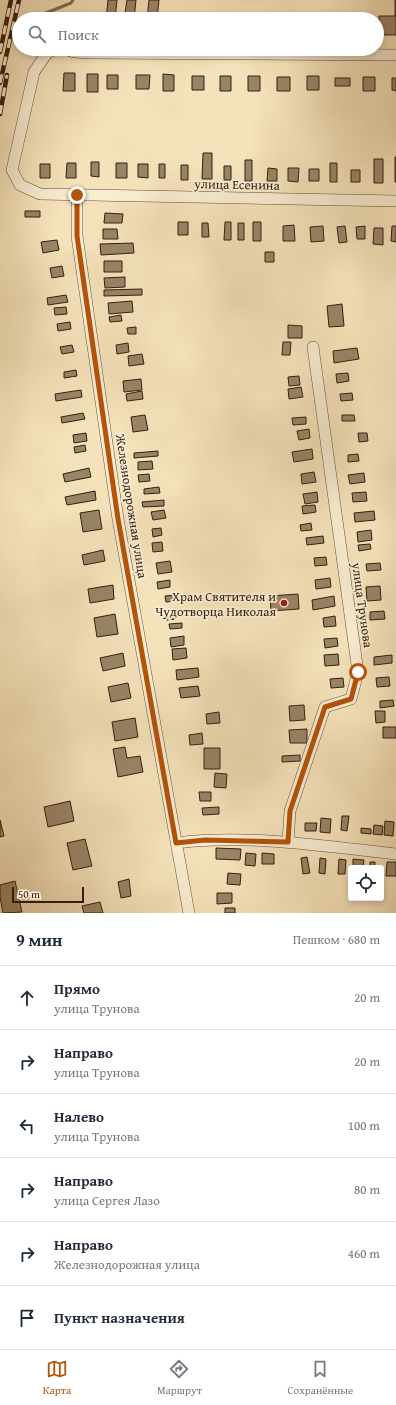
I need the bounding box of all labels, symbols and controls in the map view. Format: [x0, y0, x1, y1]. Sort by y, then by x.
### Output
search box [12, 12, 384, 56]
icon: search [26, 23, 48, 45]
text: Поиск [58, 24, 99, 45]
street label: улица Есенина [193, 174, 281, 195]
route end [68, 186, 86, 204]
street label: Железнодорожная улица [111, 432, 152, 580]
street label: улица Трунова [347, 560, 378, 650]
place label: Храм Святителя и Чудотворца Николая [155, 587, 276, 621]
marker: Храм Святителя и Чудотворца Николая [279, 598, 289, 608]
route start [349, 663, 367, 681]
map controls [348, 865, 384, 901]
button: locate [348, 865, 384, 901]
scale bar [12, 885, 84, 904]
text: 50 m [18, 886, 40, 902]
text: 9 мин [16, 927, 62, 952]
text: Пешком · 680 m [293, 930, 380, 949]
text: Прямо [54, 978, 100, 999]
icon: ahead [16, 987, 38, 1009]
text: 20 m [354, 988, 380, 1007]
text: улица Трунова [54, 999, 140, 1018]
text: Направо [54, 1042, 113, 1063]
icon: right [16, 1051, 38, 1073]
text: 20 m [354, 1052, 380, 1071]
text: улица Трунова [54, 1063, 140, 1082]
text: Налево [54, 1106, 104, 1127]
icon: left [16, 1115, 38, 1137]
text: 100 m [348, 1116, 380, 1135]
text: улица Трунова [54, 1127, 140, 1146]
text: Направо [54, 1170, 113, 1191]
icon: right [16, 1179, 38, 1201]
text: 80 m [354, 1180, 380, 1199]
text: улица Сергея Лазо [54, 1191, 160, 1210]
text: Направо [54, 1234, 113, 1255]
icon: right [16, 1243, 38, 1265]
text: 460 m [348, 1244, 380, 1263]
text: Железнодорожная улица [54, 1255, 200, 1274]
icon: arrive [16, 1307, 38, 1329]
text: Пункт назначения [54, 1307, 185, 1328]
tab: Карта [43, 1358, 71, 1398]
tab: Маршрут [157, 1358, 202, 1398]
tab: Сохранённые [288, 1358, 353, 1398]

